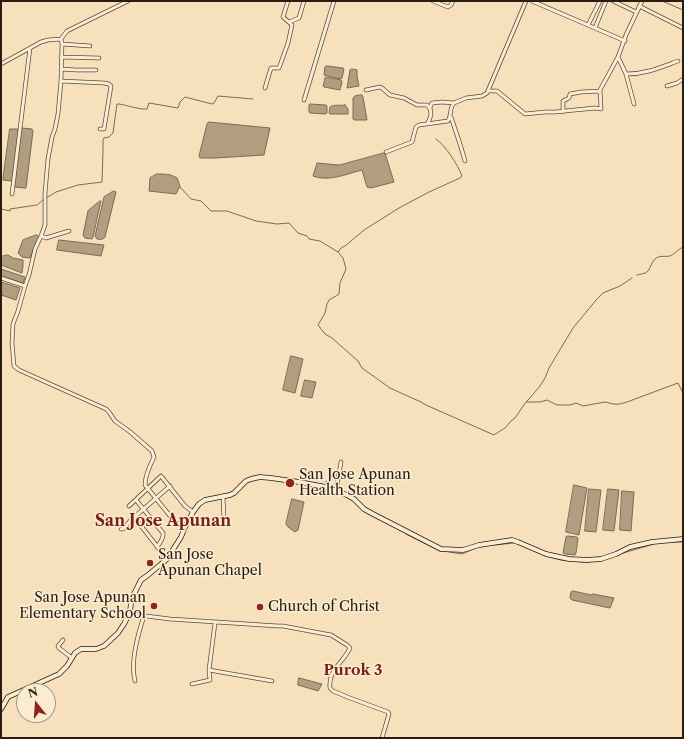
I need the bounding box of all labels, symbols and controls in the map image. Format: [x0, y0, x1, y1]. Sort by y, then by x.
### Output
place label: San Jose Apunan Health Station [299, 467, 411, 500]
marker: San Jose Apunan Health Station [284, 477, 296, 489]
district label: San Jose Apunan [95, 511, 231, 531]
place label: San Jose Apunan Chapel [158, 547, 262, 580]
marker: San Jose Apunan Chapel [145, 558, 155, 568]
place label: San Jose Apunan Elementary School [19, 590, 146, 622]
place label: Church of Christ [268, 599, 380, 615]
marker: San Jose Apunan Elementary School [149, 601, 159, 611]
marker: Church of Christ [255, 602, 265, 612]
district label: Purok 3 [323, 662, 383, 680]
north arrow [16, 683, 56, 723]
text: N [26, 684, 39, 701]

